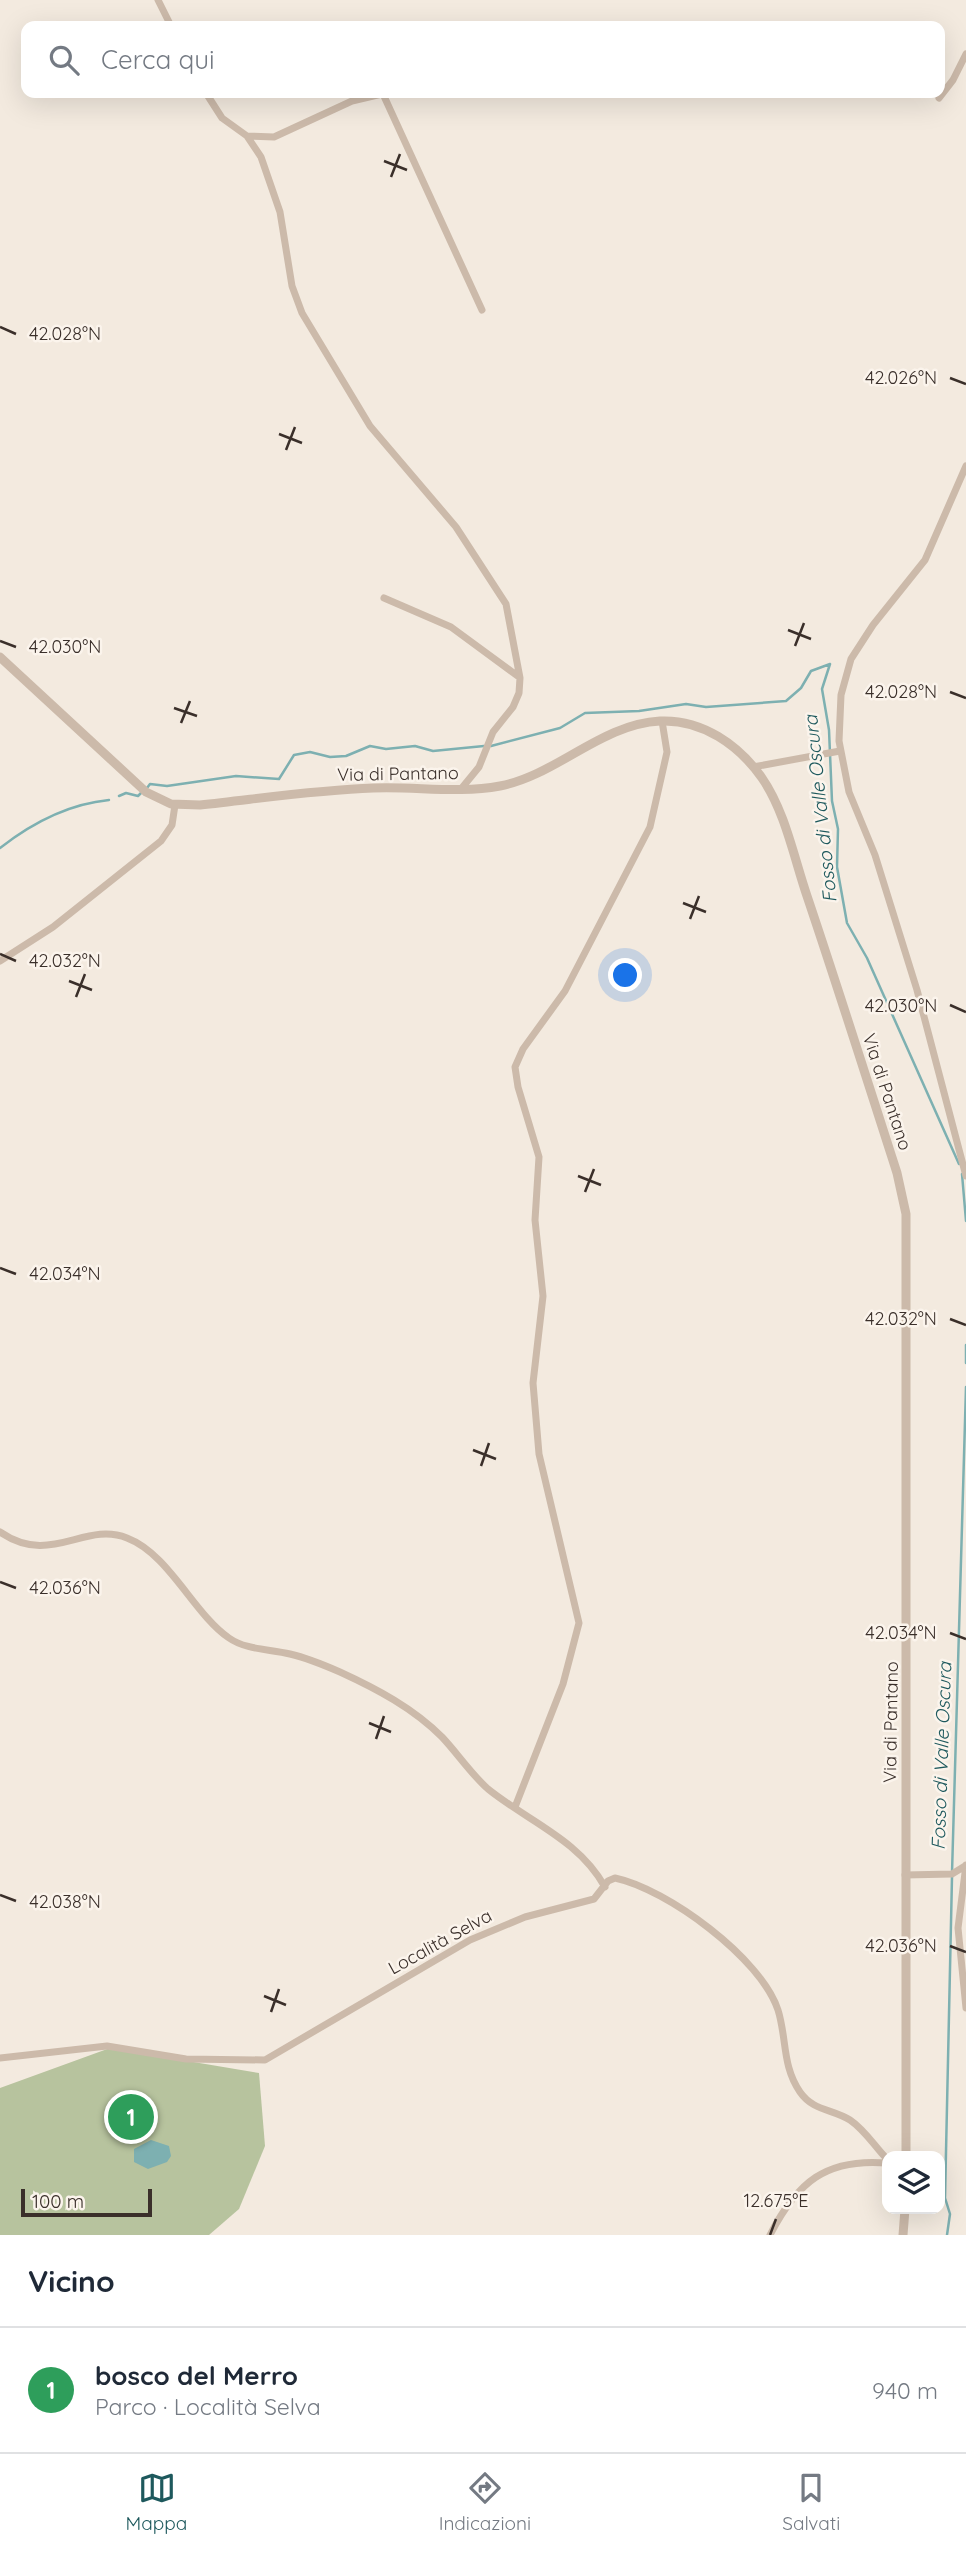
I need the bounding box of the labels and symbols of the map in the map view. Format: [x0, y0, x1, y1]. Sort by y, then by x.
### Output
text: 42.028°N [29, 322, 101, 345]
text: 42.026°N [865, 366, 937, 389]
text: 42.030°N [29, 635, 101, 658]
text: 42.028°N [865, 680, 937, 703]
water label: Fosso di Valle Oscura [798, 713, 842, 904]
street label: Via di Pantano [337, 761, 459, 786]
text: 42.032°N [29, 949, 101, 972]
your location [608, 958, 642, 992]
text: 42.030°N [865, 994, 937, 1017]
street label: Via di Pantano [858, 1030, 917, 1153]
text: 42.034°N [29, 1262, 101, 1285]
text: 42.032°N [865, 1307, 937, 1330]
text: 42.036°N [29, 1576, 101, 1599]
text: 42.034°N [865, 1621, 937, 1644]
water label: Fosso di Valle Oscura [926, 1660, 956, 1851]
street label: Via di Pantano [878, 1661, 903, 1783]
text: 42.038°N [29, 1890, 101, 1913]
street label: Località Selva [384, 1904, 496, 1979]
text: 42.036°N [865, 1934, 937, 1957]
pin: 1 [108, 2091, 154, 2143]
scale bar [21, 2186, 152, 2218]
text: 12.675°E [744, 2189, 808, 2212]

